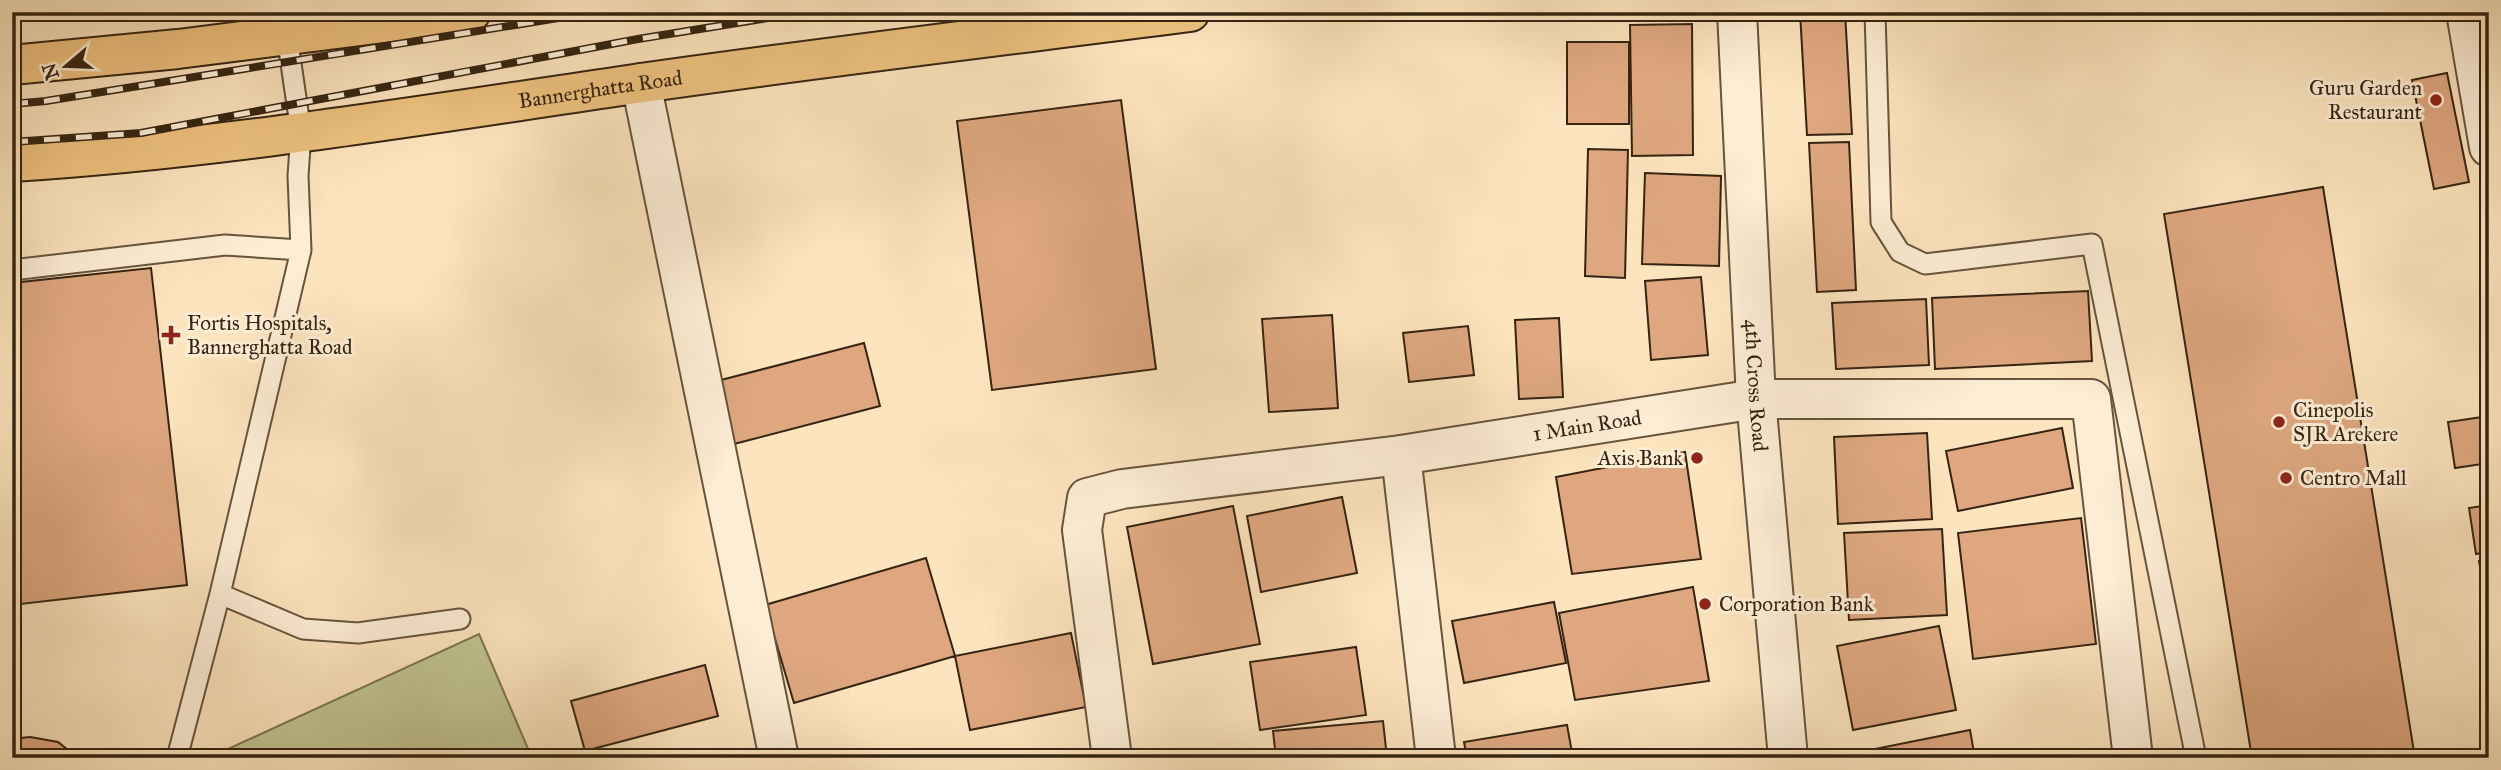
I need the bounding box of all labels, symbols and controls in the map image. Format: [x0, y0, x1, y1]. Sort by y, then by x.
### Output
north arrow [32, 32, 102, 102]
text: N [37, 60, 64, 83]
street label: Bannerghatta Road [517, 64, 685, 114]
place label: Guru Garden Restaurant [2309, 75, 2423, 125]
marker: Guru Garden Restaurant [2428, 92, 2444, 108]
place label: Fortis Hospitals, Bannerghatta Road [187, 310, 353, 360]
street label: 4th Cross Road [1739, 319, 1774, 453]
marker: Fortis Hospitals, Bannerghatta Road [161, 325, 181, 345]
place label: Cinepolis SJR Arekere [2293, 397, 2398, 447]
street label: 1 Main Road [1531, 404, 1644, 447]
marker: Cinepolis SJR Arekere [2271, 414, 2287, 430]
place label: Axis Bank [1597, 445, 1683, 471]
marker: Axis Bank [1689, 450, 1705, 466]
place label: Centro Mall [2300, 465, 2407, 491]
marker: Centro Mall [2278, 470, 2294, 486]
place label: Corporation Bank [1719, 591, 1874, 617]
marker: Corporation Bank [1697, 596, 1713, 612]

